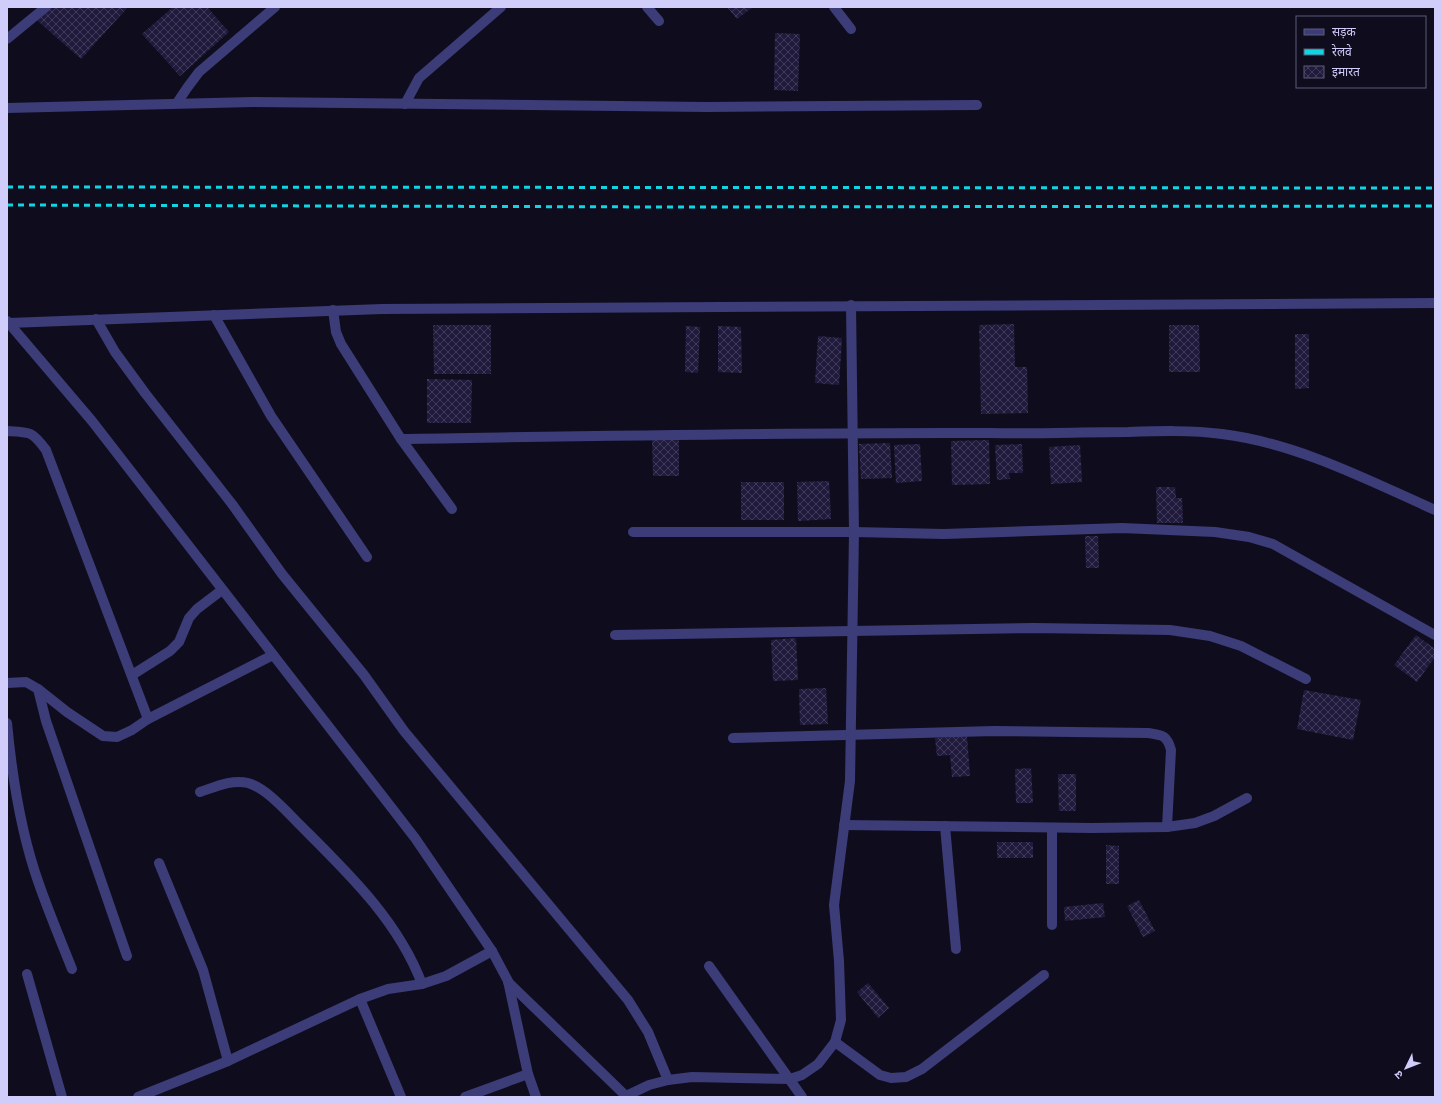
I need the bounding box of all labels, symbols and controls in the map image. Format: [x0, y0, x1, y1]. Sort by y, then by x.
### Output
legend [1296, 16, 1426, 88]
text: सड़क [1332, 25, 1357, 39]
text: रेलवे [1332, 44, 1352, 58]
text: इमारत [1332, 65, 1361, 79]
north arrow [1386, 1048, 1426, 1088]
text: उ [1392, 1068, 1405, 1081]

